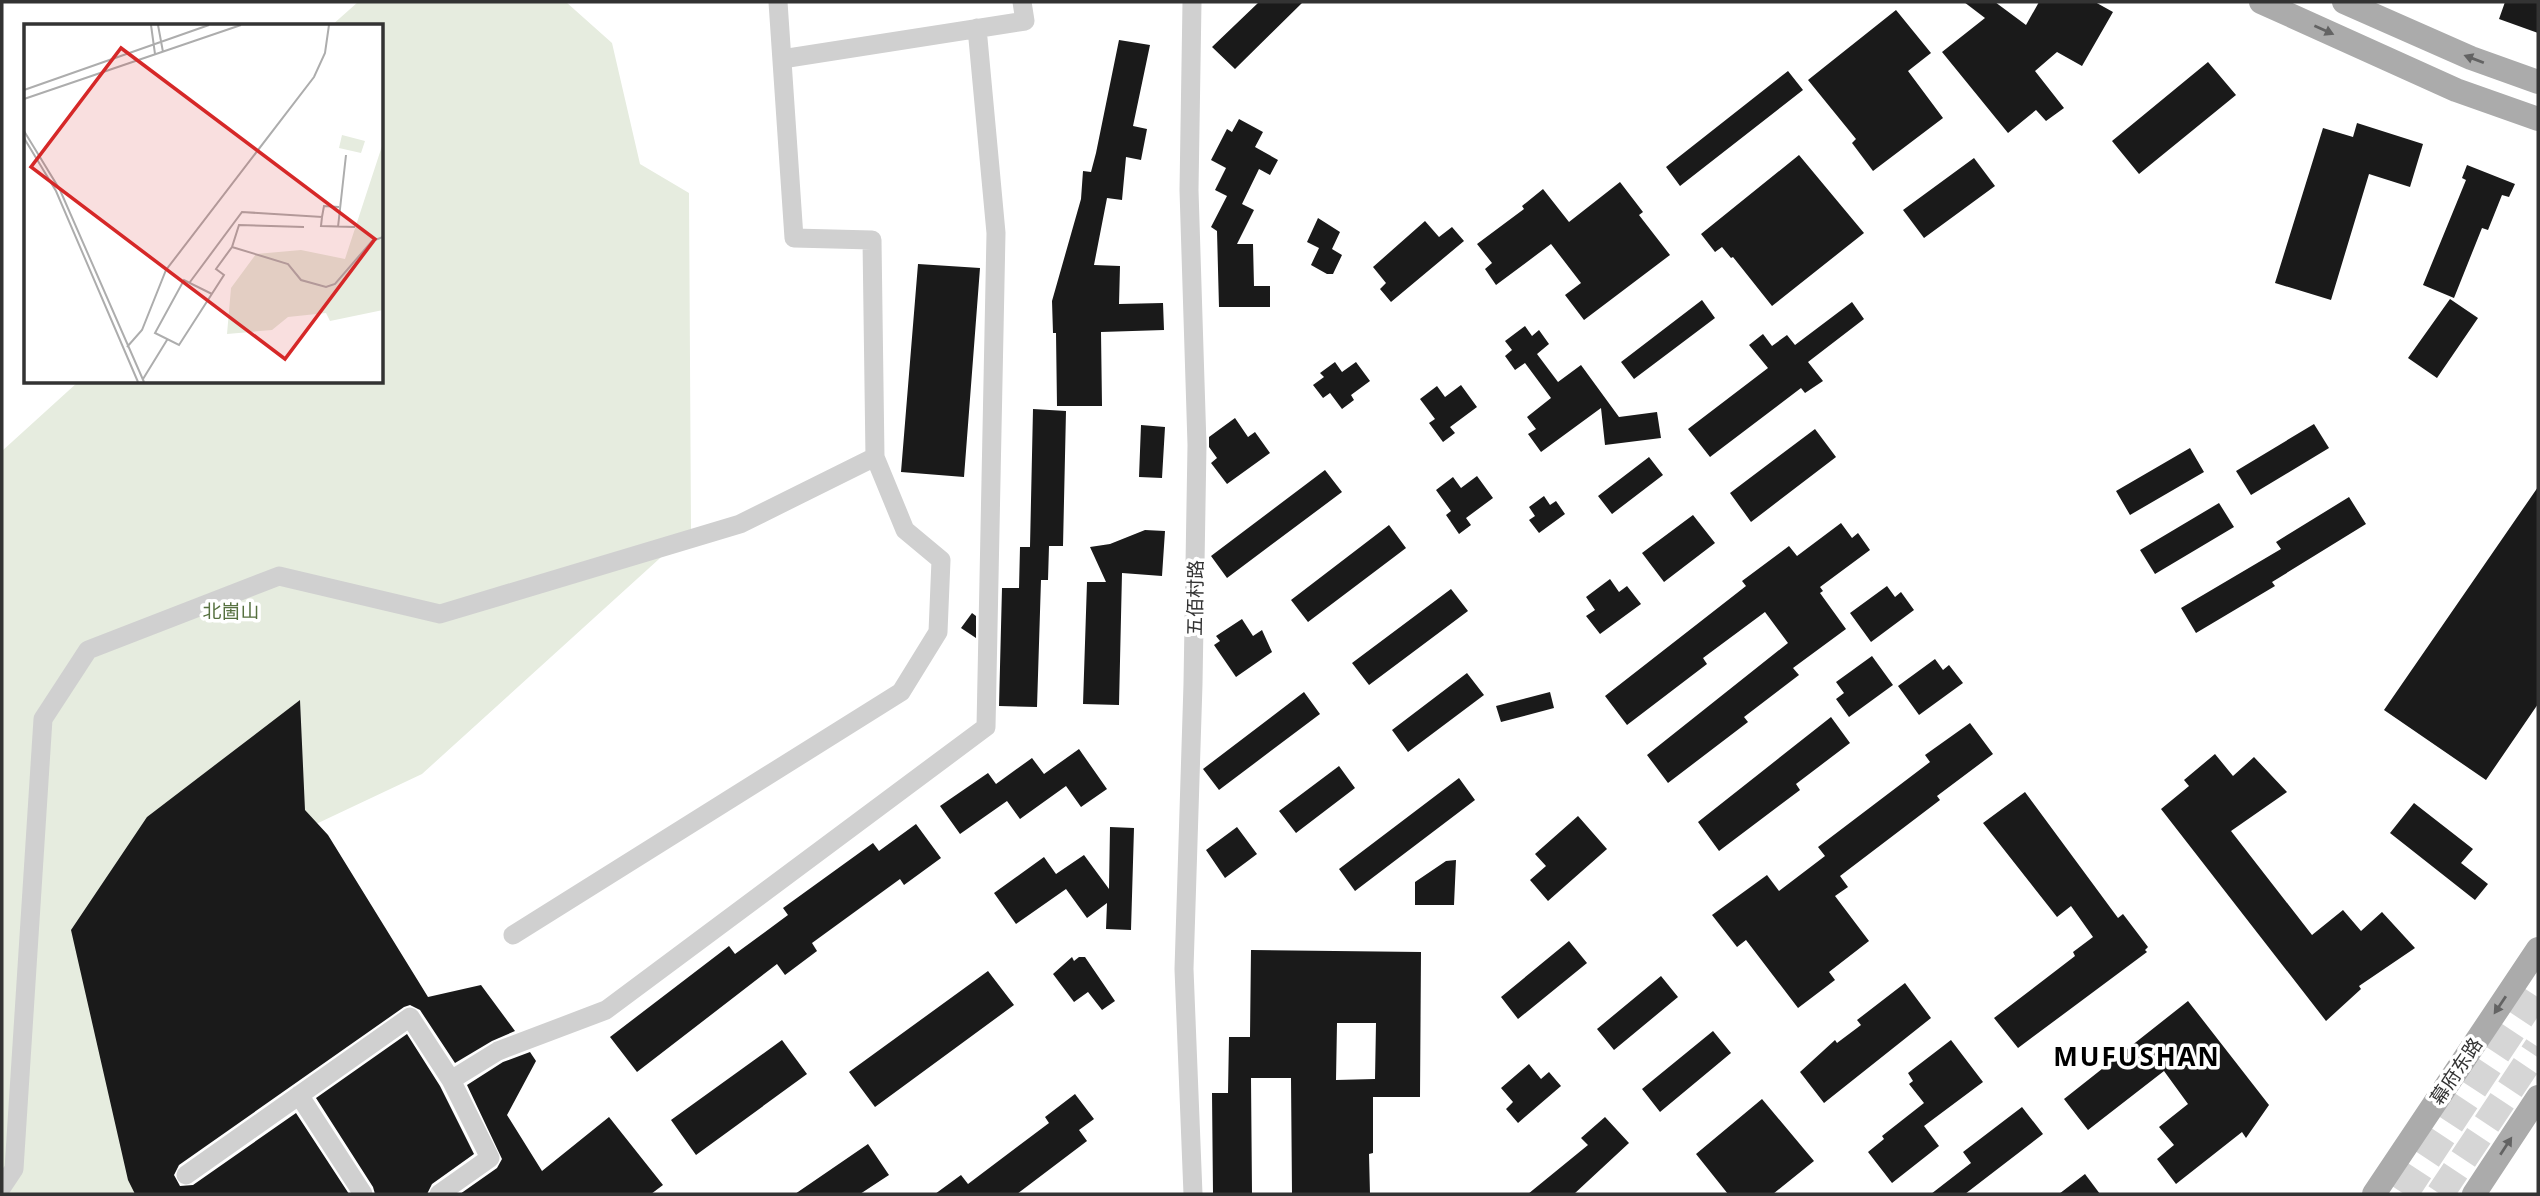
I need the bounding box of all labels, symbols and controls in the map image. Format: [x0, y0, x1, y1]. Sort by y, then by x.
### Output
inset map [24, 24, 383, 383]
one-way arrow [2313, 25, 2334, 36]
one-way arrow [2464, 53, 2485, 64]
street label: 五佰村路 [1181, 560, 1209, 636]
park label: 北崮山 [202, 598, 260, 624]
one-way arrow [2494, 996, 2507, 1015]
street label: 幕府东路 [2424, 1032, 2488, 1110]
district label: MUFUSHAN [2053, 1038, 2221, 1074]
one-way arrow [2499, 1136, 2512, 1155]

